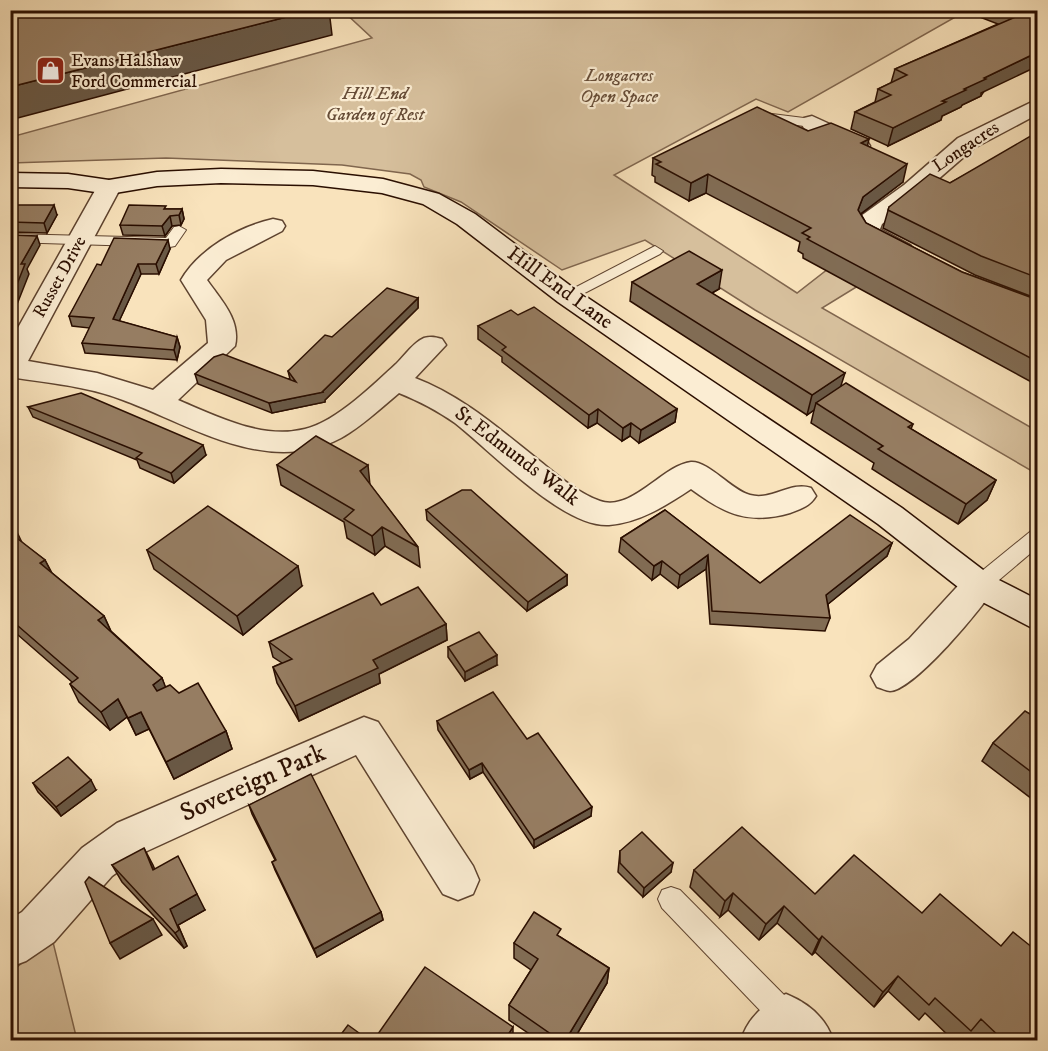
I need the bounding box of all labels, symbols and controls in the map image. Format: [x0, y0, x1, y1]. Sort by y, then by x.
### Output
place label: Evans Halshaw Ford Commercial [71, 50, 197, 93]
shop icon: Evans Halshaw Ford Commercial [34, 55, 66, 87]
park label: Longacres Open Space [580, 65, 659, 108]
park label: Hill End Garden of Rest [326, 83, 426, 126]
street label: Longacres [929, 117, 1003, 177]
street label: Russet Drive [29, 232, 91, 322]
street label: Hill End Lane [502, 241, 618, 335]
street label: St Edmunds Walk [449, 401, 585, 512]
street label: Sovereign Park [175, 736, 331, 830]

